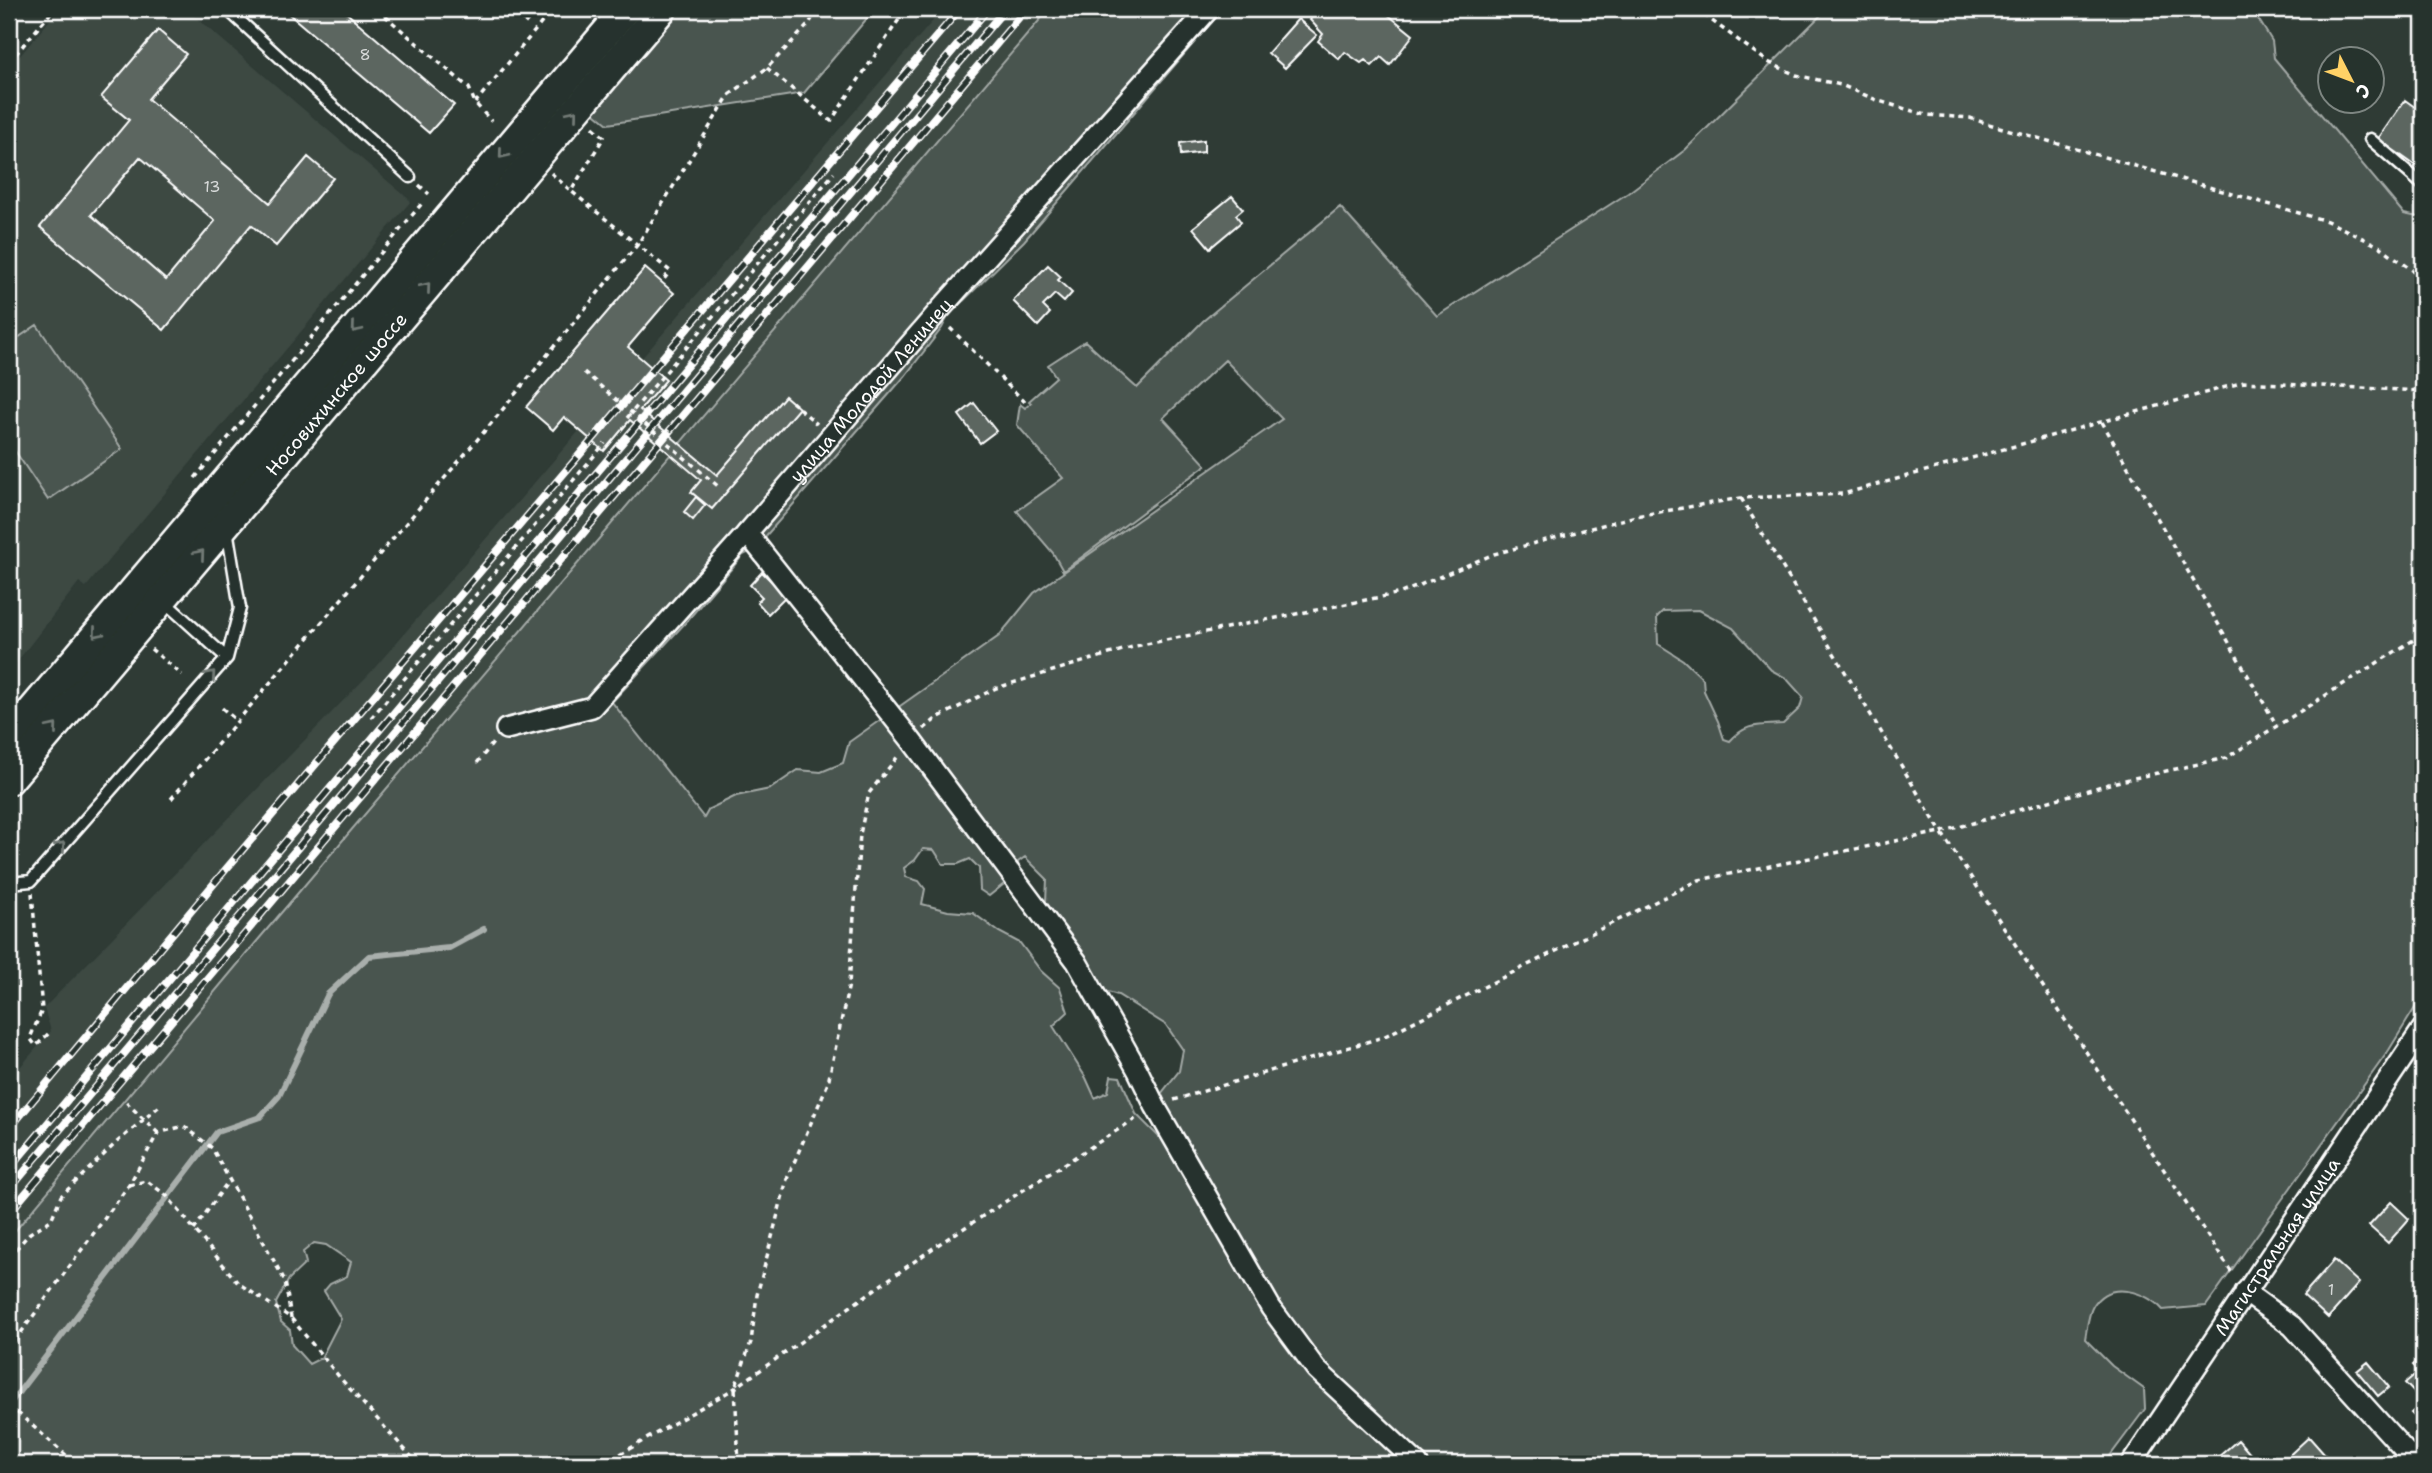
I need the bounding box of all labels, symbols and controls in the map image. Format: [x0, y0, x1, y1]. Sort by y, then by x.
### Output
house number: 8 [359, 44, 371, 65]
north arrow [2316, 46, 2386, 116]
text: С [2350, 78, 2376, 104]
one-way arrow [565, 109, 577, 122]
one-way arrow [499, 146, 511, 159]
house number: 13 [203, 176, 221, 197]
one-way arrow [418, 283, 430, 296]
street label: улица Молодой Ленинец [784, 292, 958, 488]
street label: Носовихинское шоссе [260, 307, 413, 481]
one-way arrow [352, 320, 364, 333]
one-way arrow [192, 550, 204, 563]
one-way arrow [93, 625, 106, 638]
one-way arrow [203, 671, 216, 684]
one-way arrow [45, 723, 57, 736]
one-way arrow [53, 842, 65, 855]
street label: Магистральная улица [2209, 1153, 2346, 1340]
house number: 1 [2328, 1279, 2334, 1300]

